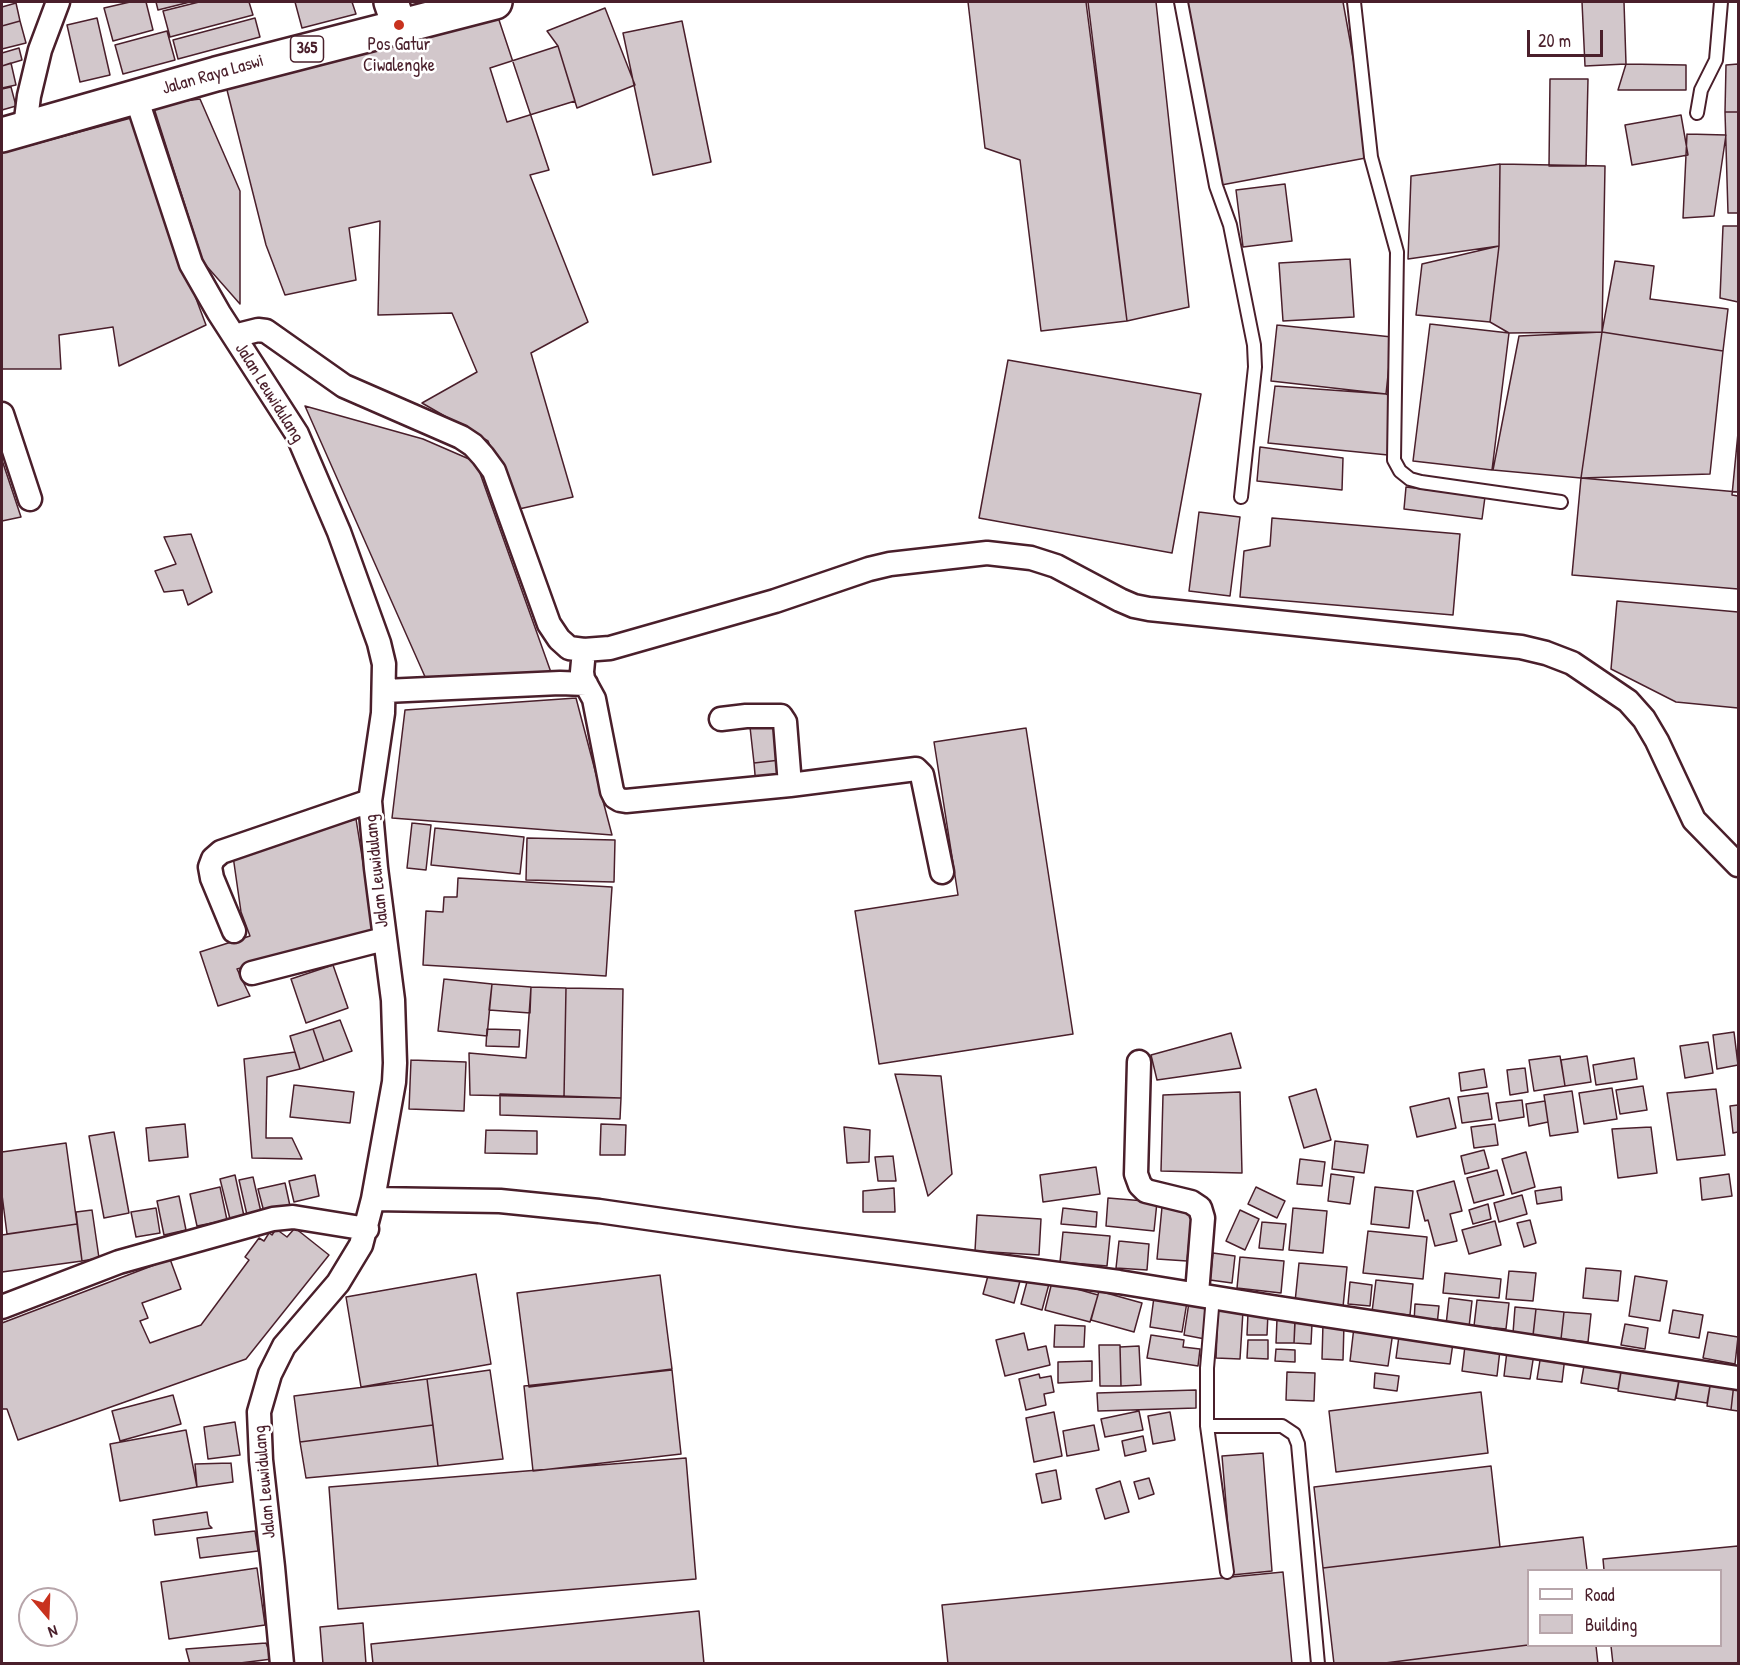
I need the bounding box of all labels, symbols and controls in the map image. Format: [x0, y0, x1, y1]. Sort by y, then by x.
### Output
marker: Pos Gatur Ciwalengke [392, 18, 406, 32]
scale bar [1530, 18, 1606, 56]
text: 20 m [1538, 28, 1571, 53]
place label: Pos Gatur Ciwalengke [363, 34, 435, 76]
road number: 365 [290, 36, 324, 62]
street label: Jalan Raya Laswi [160, 50, 266, 100]
street label: Jalan Leuwidulang [230, 339, 308, 447]
street label: Jalan Leuwidulang [360, 813, 394, 929]
street label: Jalan Leuwidulang [249, 1425, 281, 1539]
legend [1527, 1569, 1722, 1647]
text: Road [1585, 1582, 1615, 1607]
north arrow [18, 1587, 78, 1647]
text: Building [1585, 1612, 1637, 1637]
text: N [46, 1620, 61, 1644]

